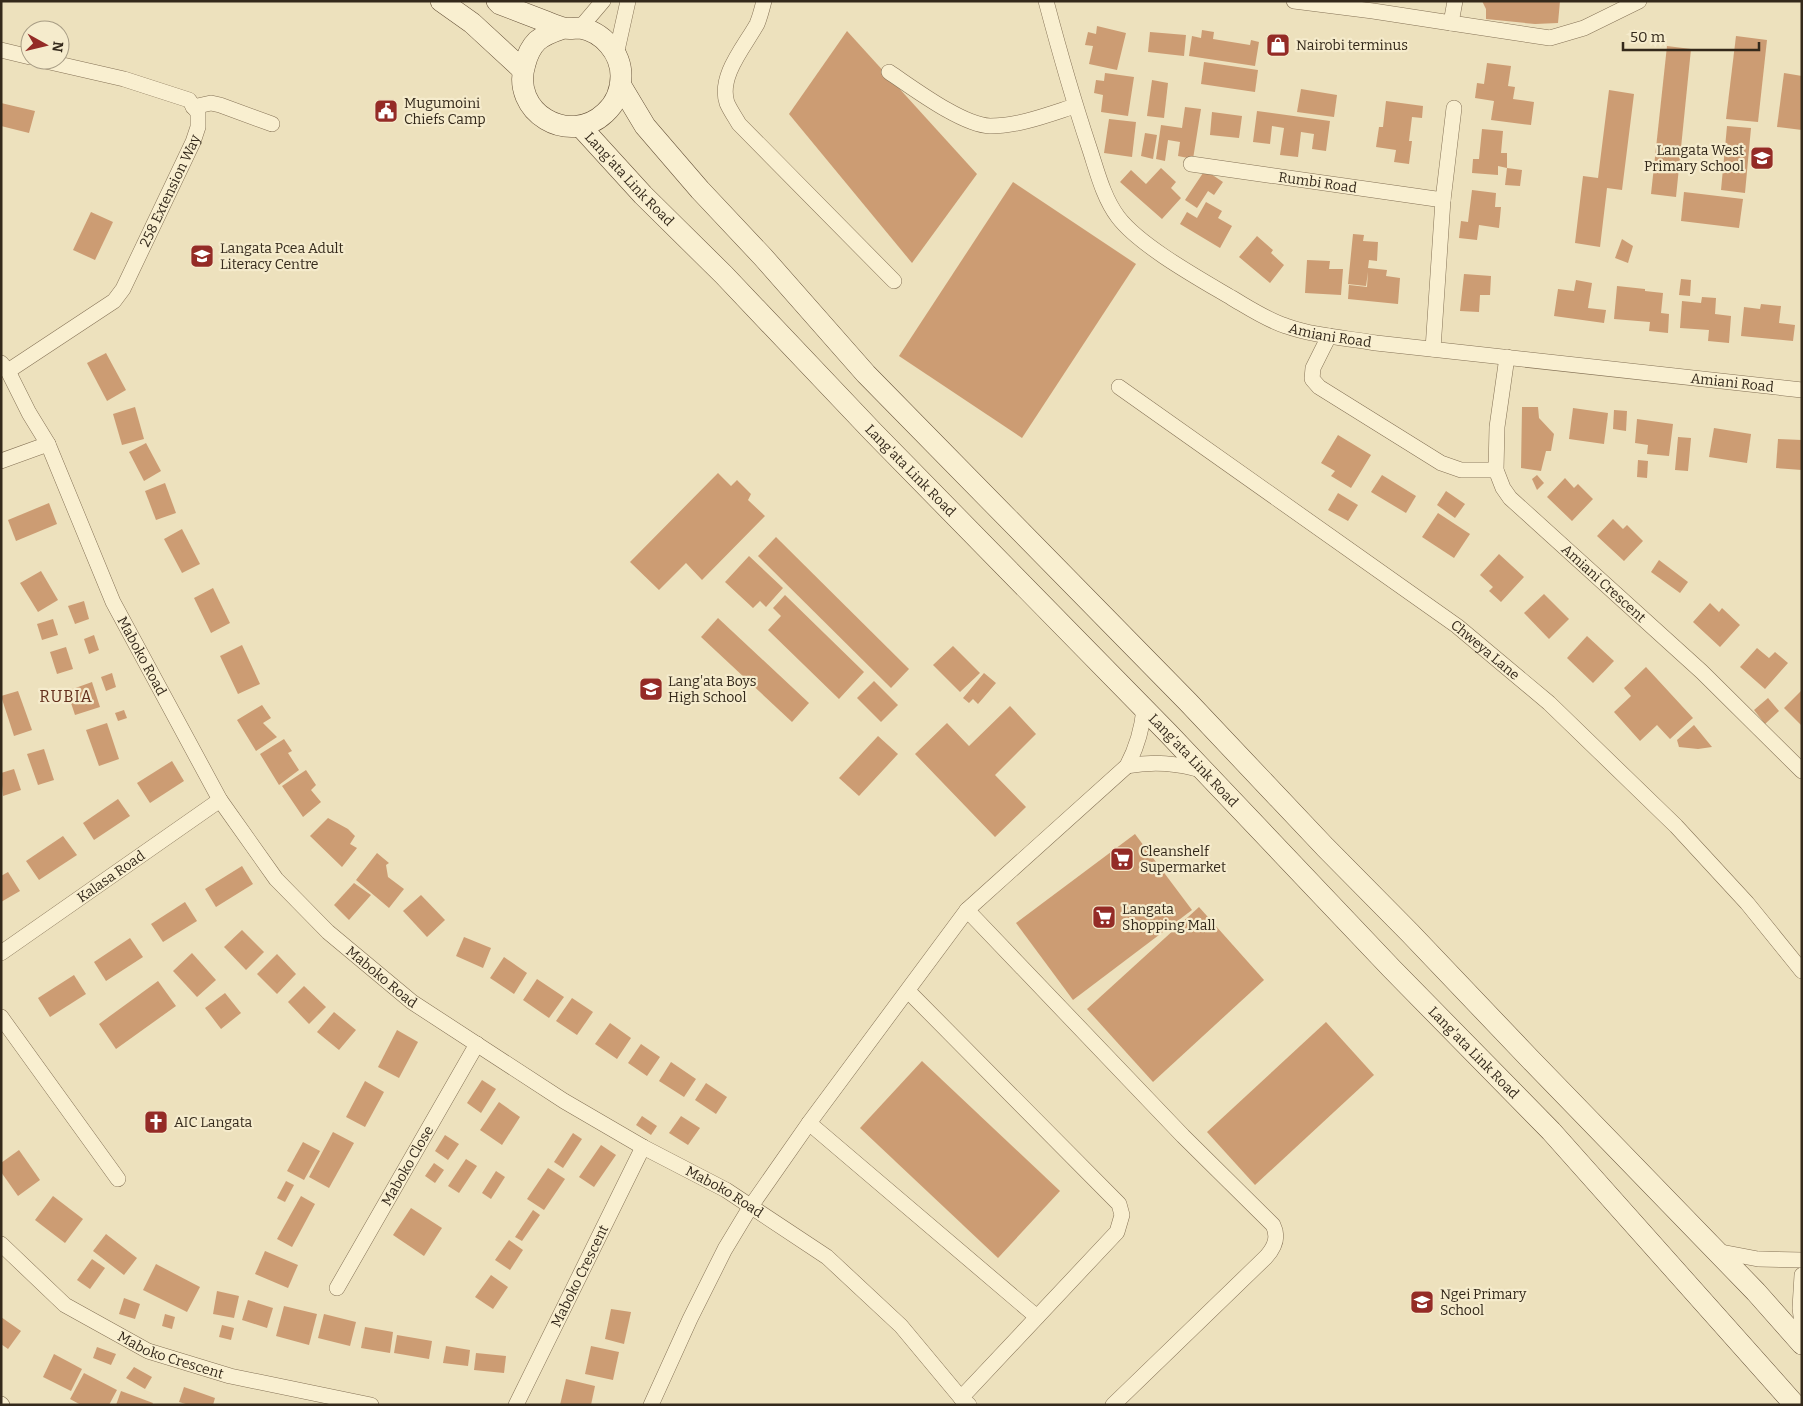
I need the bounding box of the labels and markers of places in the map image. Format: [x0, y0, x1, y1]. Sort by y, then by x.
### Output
shop icon: Nairobi terminus [1265, 32, 1291, 58]
place label: Nairobi terminus [1296, 37, 1408, 54]
place label: Mugumoini Chiefs Camp [404, 95, 486, 128]
public building icon: Mugumoini Chiefs Camp [373, 98, 399, 124]
place label: Langata West Primary School [1644, 142, 1744, 175]
school or university icon: Langata West Primary School [1749, 145, 1775, 171]
place label: Langata Pcea Adult Literacy Centre [220, 240, 344, 273]
school or university icon: Langata Pcea Adult Literacy Centre [189, 243, 215, 269]
place label: Lang'ata Boys High School [668, 673, 756, 706]
school or university icon: Lang'ata Boys High School [638, 676, 664, 702]
place label: Cleanshelf Supermarket [1140, 843, 1226, 876]
supermarket icon: Cleanshelf Supermarket [1109, 846, 1135, 872]
place label: Langata Shopping Mall [1122, 901, 1215, 934]
supermarket icon: Langata Shopping Mall [1091, 904, 1117, 930]
church icon: AIC Langata [143, 1109, 169, 1135]
place label: AIC Langata [174, 1114, 253, 1131]
place label: Ngei Primary School [1440, 1286, 1527, 1319]
school or university icon: Ngei Primary School [1409, 1289, 1435, 1315]

